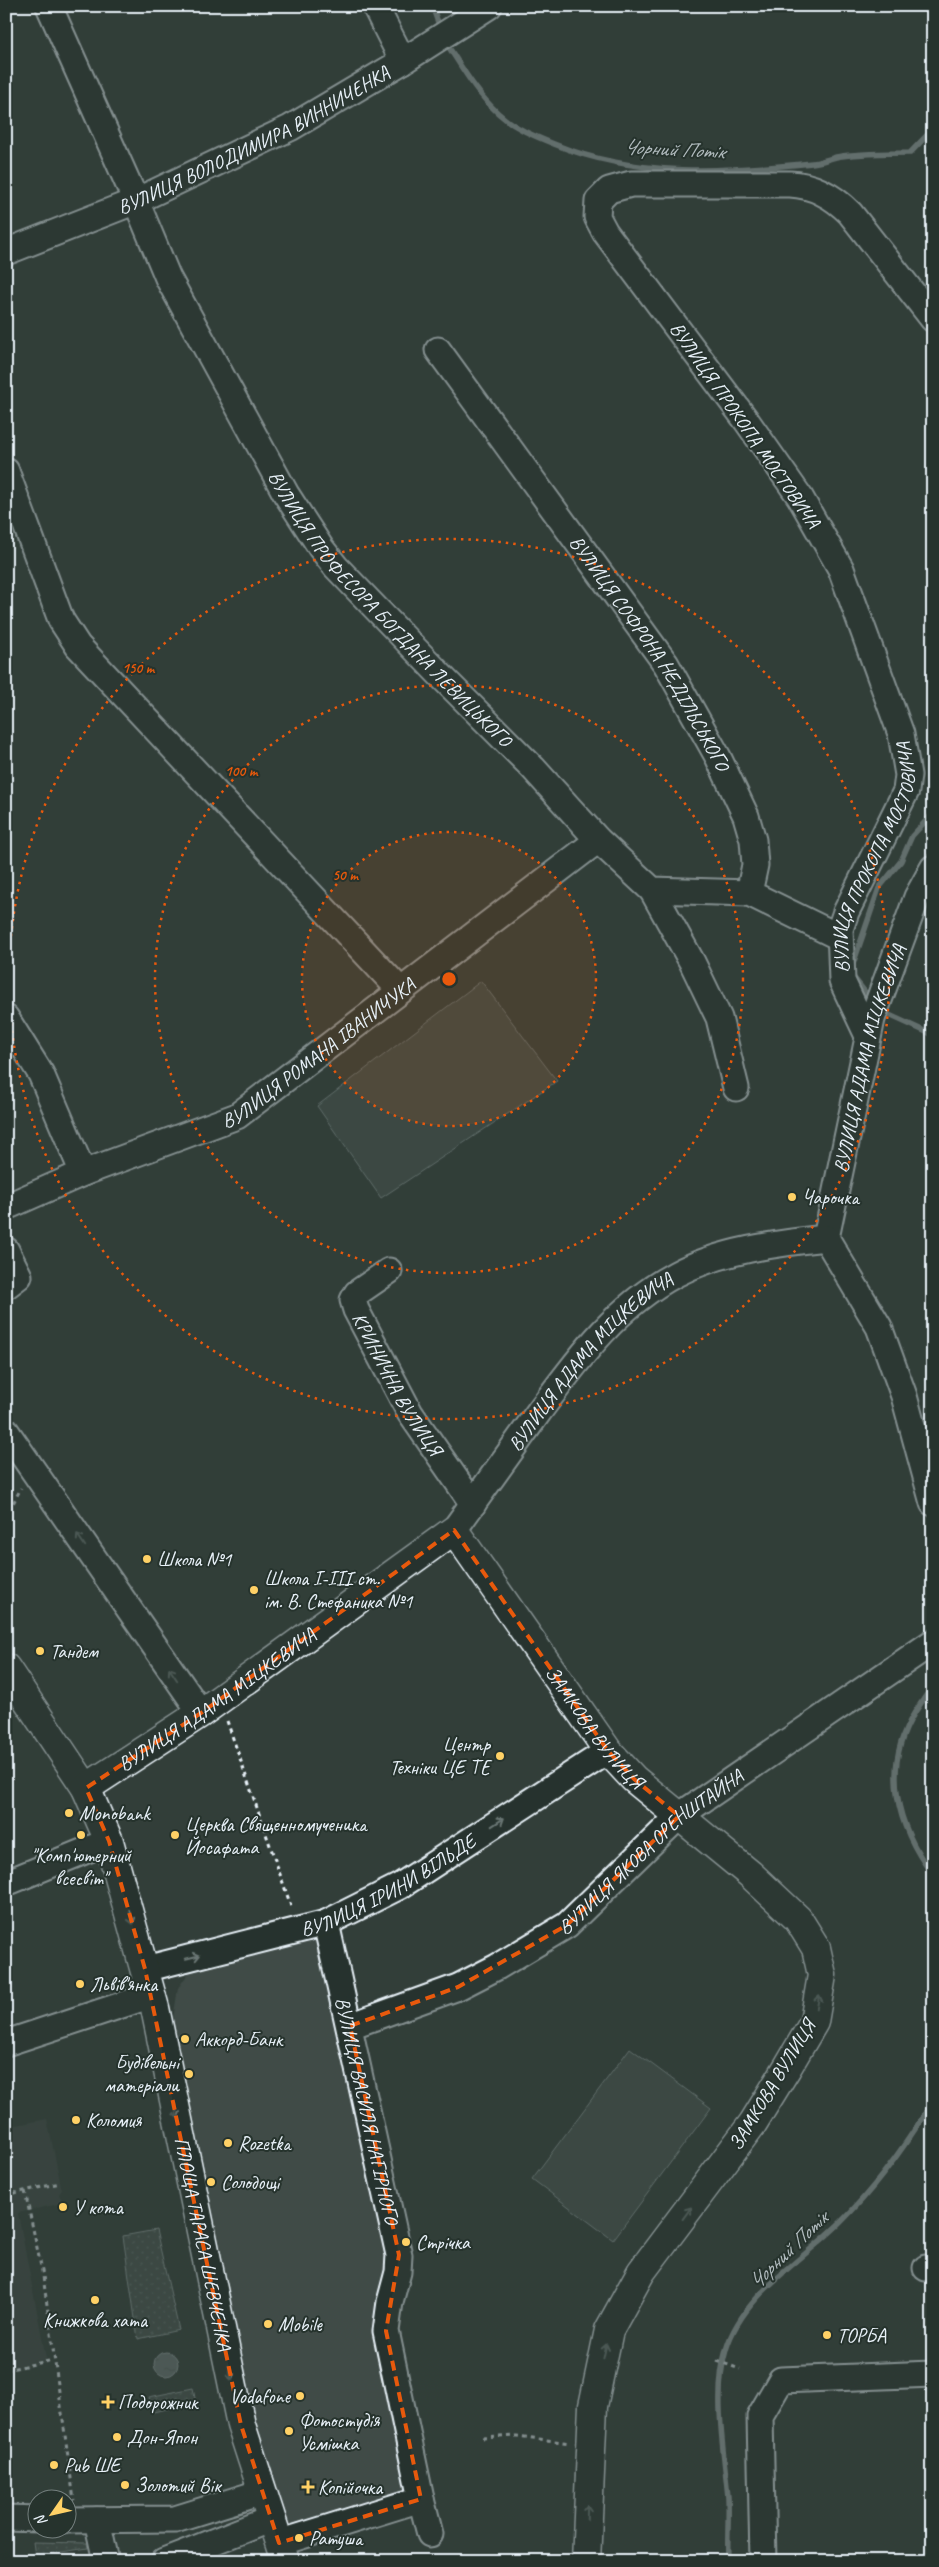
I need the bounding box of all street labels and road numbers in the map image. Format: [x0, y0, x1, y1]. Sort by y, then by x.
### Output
street label: ВУЛИЦЯ ВОЛОДИМИРА ВИННИЧЕНКА [114, 59, 394, 219]
street label: ВУЛИЦЯ ПРОКОПА МОСТОВИЧА [664, 317, 826, 534]
street label: ВУЛИЦЯ ПРОФЕСОРА БОГДАНА ЛЕВИЦЬКОГО [263, 466, 518, 753]
street label: ВУЛИЦЯ СОФРОНА НЕДІЛЬСЬКОГО [564, 530, 736, 776]
street label: ВУЛИЦЯ ПРОКОПА МОСТОВИЧА [827, 740, 921, 973]
street label: ВУЛИЦЯ АДАМА МІЦКЕВИЧА [828, 940, 911, 1175]
street label: ВУЛИЦЯ РОМАНА ІВАНИЧУКА [218, 971, 421, 1133]
street label: ВУЛИЦЯ АДАМА МІЦКЕВИЧА [502, 1266, 678, 1456]
street label: КРИНИЧНА ВУЛИЦЯ [347, 1308, 450, 1463]
street label: ВУЛИЦЯ АДАМА МІЦКЕВИЧА [113, 1621, 321, 1776]
street label: ЗАМКОВА ВУЛИЦЯ [540, 1661, 651, 1796]
street label: ВУЛИЦЯ ЯКОВА ОРЕНШТАЙНА [554, 1763, 748, 1940]
street label: ВУЛИЦЯ ІРИНИ ВІЛЬДЕ [298, 1827, 482, 1941]
street label: ВУЛИЦЯ ВАСИЛЯ НАГІРНОГО [330, 1995, 405, 2228]
street label: ЗАМКОВА ВУЛИЦЯ [723, 2012, 823, 2155]
street label: ПЛОЩА ТАРАСА ШЕВЧЕНКА [169, 2135, 238, 2354]

